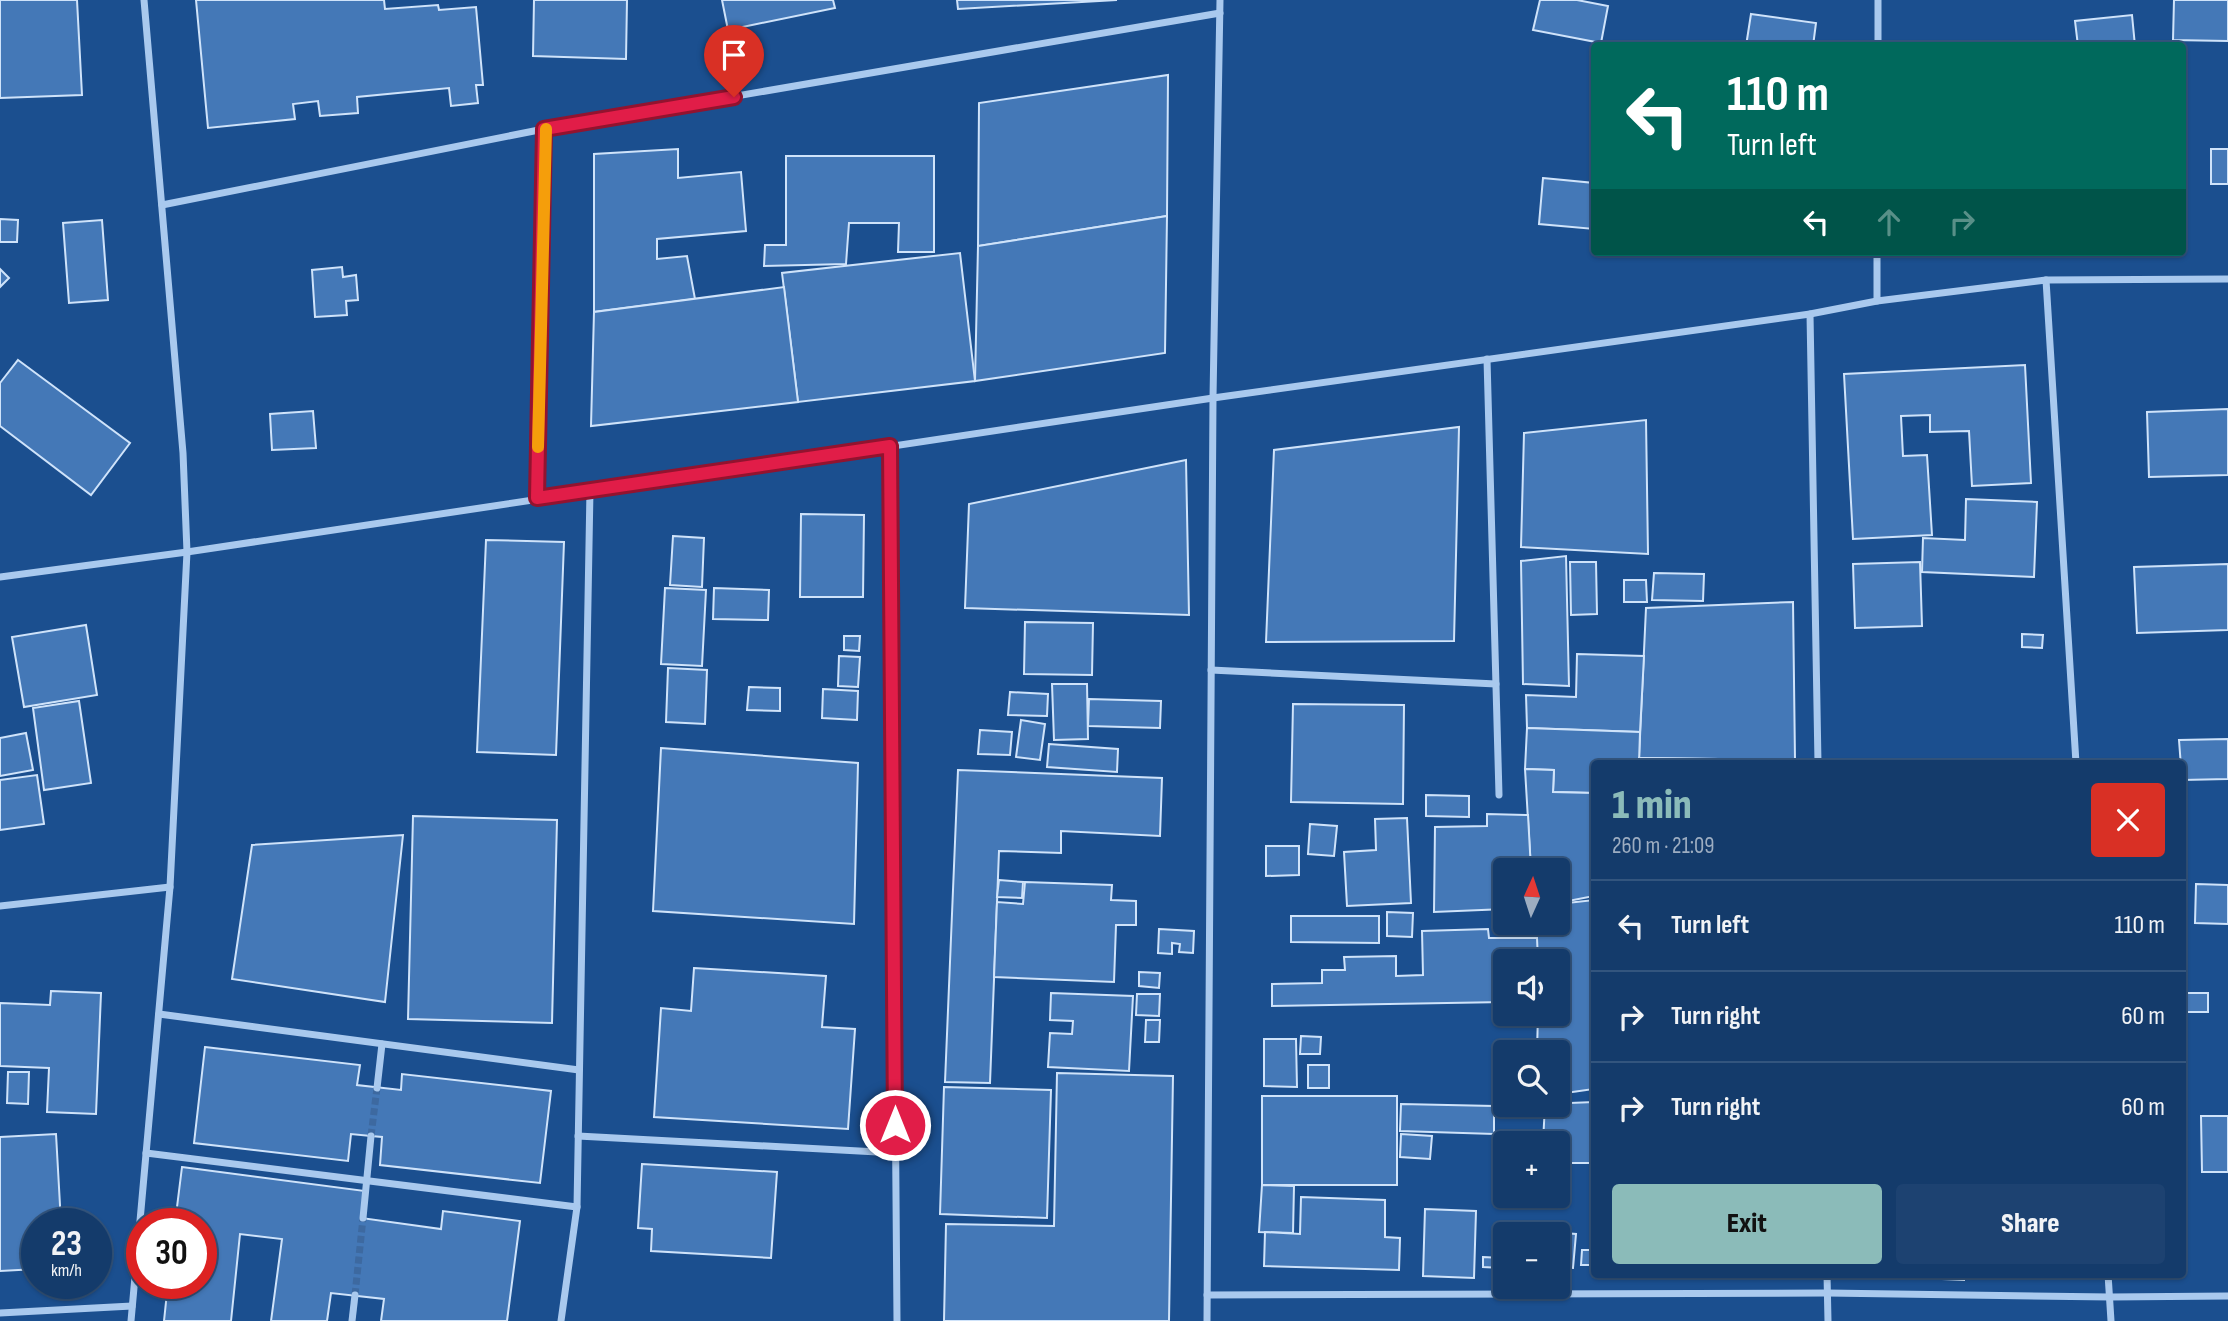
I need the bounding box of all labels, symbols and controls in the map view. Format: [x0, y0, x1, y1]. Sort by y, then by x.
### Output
pin [704, 25, 764, 97]
icon: arrive [715, 36, 753, 74]
text: 110 m [1727, 66, 1829, 125]
icon: left [1612, 70, 1703, 161]
text: Turn left [1727, 126, 1817, 165]
icon: left [1797, 203, 1835, 241]
icon: ahead [1870, 203, 1908, 241]
icon: right [1943, 203, 1981, 241]
text: 1 min [1612, 780, 1692, 831]
button: close [2091, 783, 2165, 857]
text: 260 m · 21:09 [1612, 832, 1715, 860]
north arrow [1493, 858, 1570, 934]
map controls [1493, 858, 1570, 1299]
icon: left [1612, 907, 1650, 945]
text: Turn left [1671, 910, 1749, 941]
text: 110 m [2114, 910, 2165, 941]
button: sound [1493, 949, 1570, 1026]
icon: right [1612, 998, 1650, 1036]
text: Turn right [1671, 1001, 1760, 1032]
text: 60 m [2121, 1001, 2165, 1032]
button: search [1493, 1040, 1570, 1117]
position arrow [858, 1088, 932, 1162]
icon: right [1612, 1089, 1650, 1127]
text: Turn right [1671, 1092, 1760, 1123]
text: 60 m [2121, 1092, 2165, 1123]
button: + [1493, 1131, 1570, 1208]
button: Exit [1612, 1184, 1882, 1264]
button: Share [1896, 1184, 2165, 1264]
speed limit sign: 30 [126, 1208, 217, 1299]
button: − [1493, 1222, 1570, 1299]
text: 23 [51, 1223, 82, 1266]
text: km/h [51, 1260, 82, 1281]

